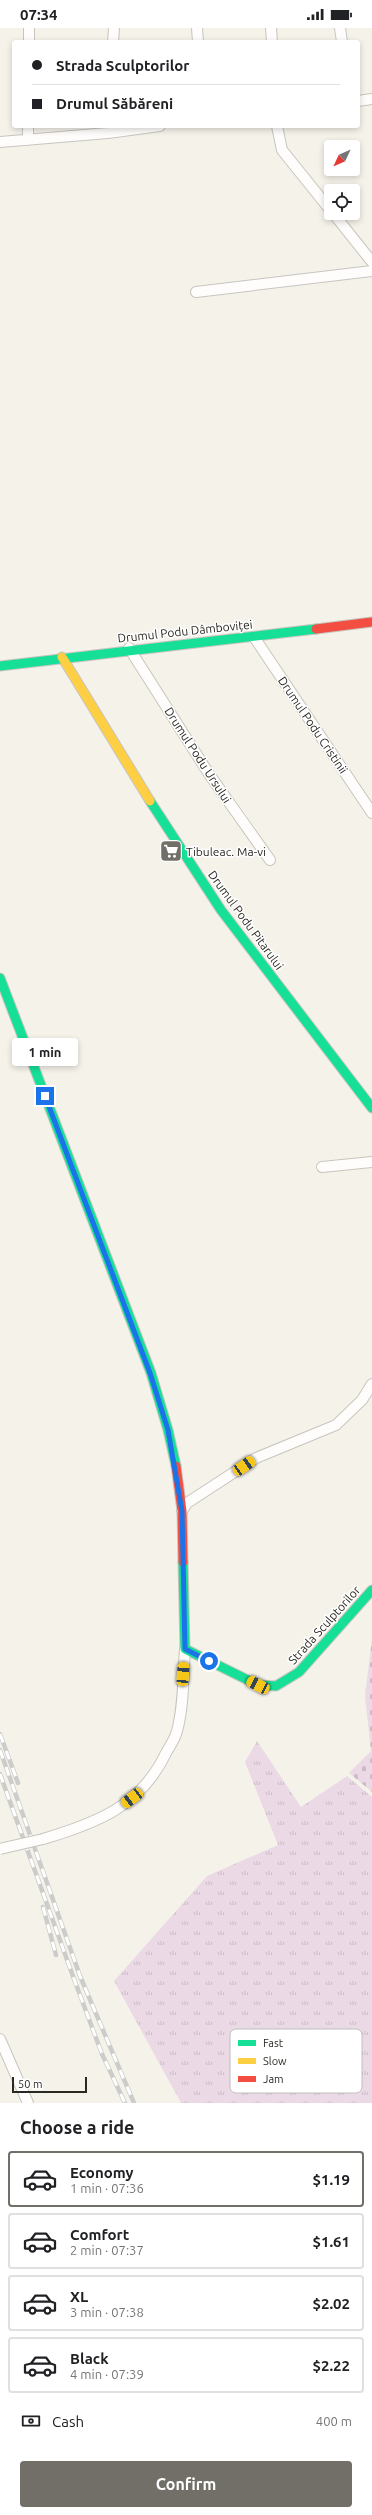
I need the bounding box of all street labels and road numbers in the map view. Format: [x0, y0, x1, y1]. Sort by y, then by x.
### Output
street label: Drumul Podu Dâmboviței [117, 617, 253, 645]
street label: Drumul Podu Cristinii [276, 674, 350, 776]
street label: Drumul Podu Ursului [162, 705, 234, 805]
street label: Drumul Podu Pitarului [206, 868, 286, 972]
street label: Strada Sculptorilor [286, 1583, 363, 1667]

